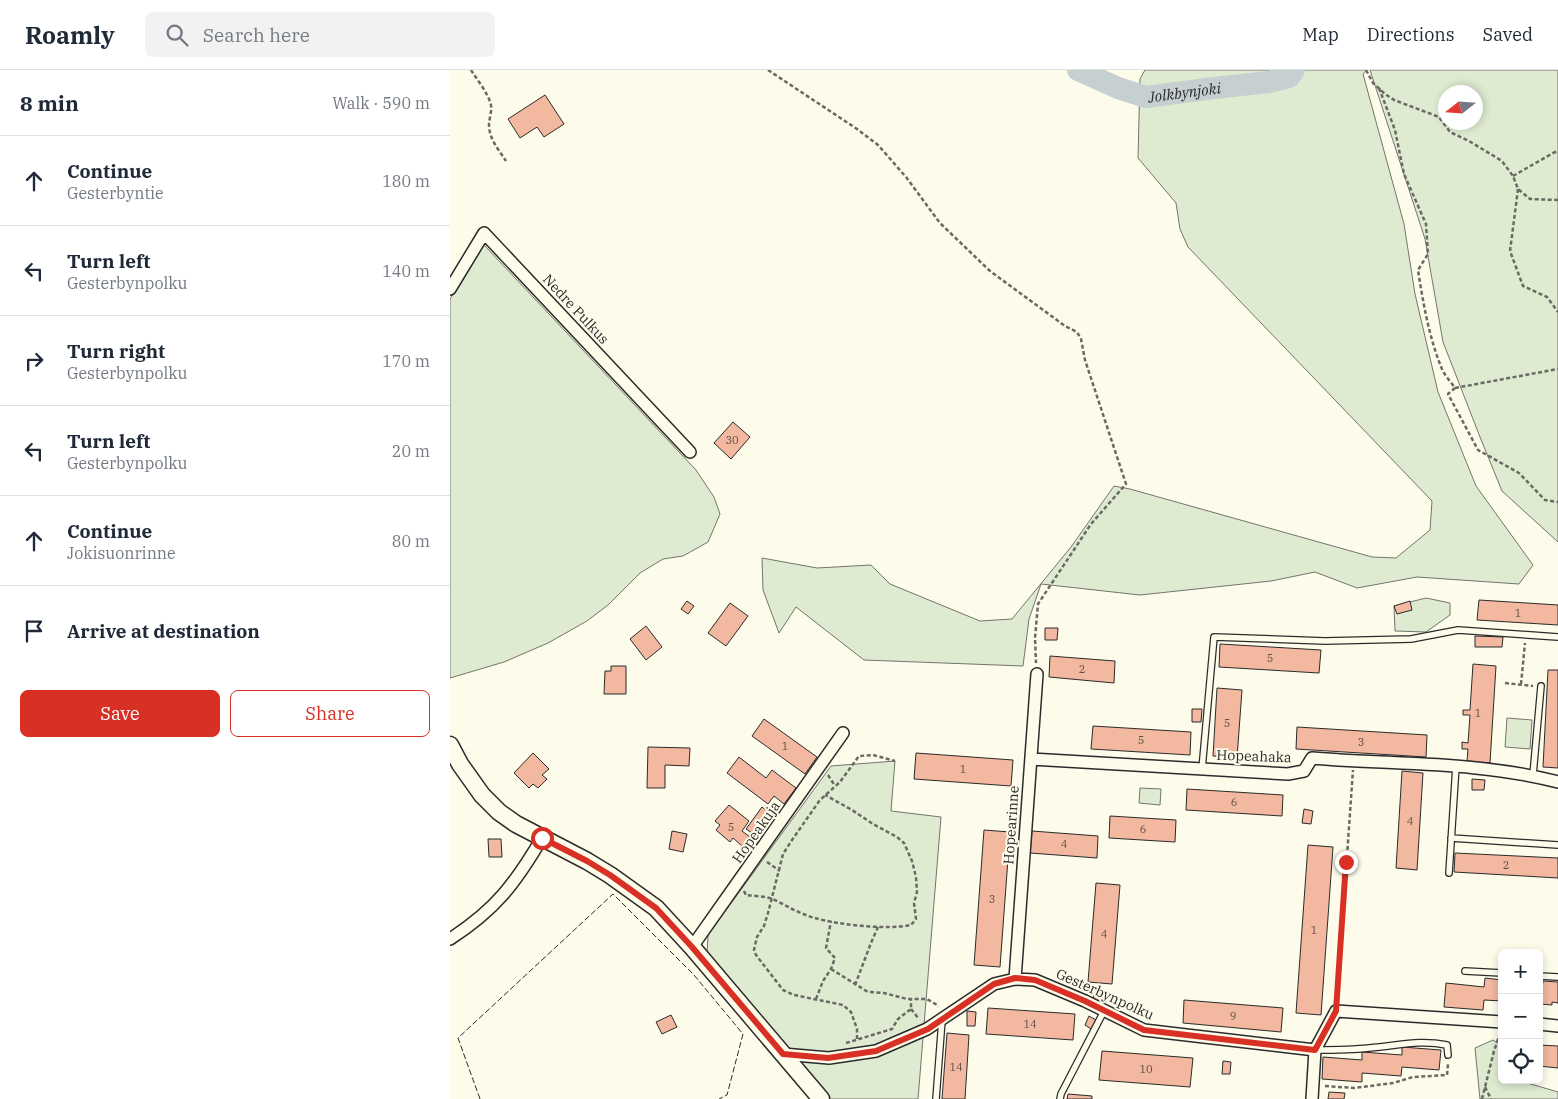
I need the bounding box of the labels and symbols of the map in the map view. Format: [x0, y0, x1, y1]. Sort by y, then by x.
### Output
water label: Jolkbynjoki [1146, 78, 1222, 106]
north arrow [1438, 85, 1483, 130]
street label: Nedre Pulkus [539, 270, 613, 348]
house number: 30 [725, 433, 739, 447]
house number: 1 [1515, 606, 1521, 620]
house number: 5 [1267, 651, 1273, 665]
house number: 2 [1079, 662, 1085, 676]
house number: 1 [1475, 706, 1481, 720]
house number: 5 [1224, 716, 1230, 730]
house number: 5 [1138, 733, 1144, 747]
house number: 3 [1358, 735, 1364, 749]
house number: 1 [782, 739, 788, 753]
street label: Hopeahaka [1216, 746, 1292, 766]
house number: 1 [960, 762, 966, 776]
street label: Hopearinne [999, 785, 1023, 865]
house number: 6 [1231, 795, 1237, 809]
street label: Hopeakuja [728, 797, 784, 866]
house number: 4 [1407, 814, 1414, 828]
house number: 5 [728, 820, 734, 834]
house number: 6 [1140, 822, 1146, 836]
route start [531, 827, 554, 850]
house number: 4 [1061, 837, 1068, 851]
route end [1335, 851, 1358, 874]
house number: 2 [1503, 858, 1509, 872]
house number: 3 [989, 892, 995, 906]
house number: 1 [1311, 923, 1317, 937]
house number: 4 [1101, 927, 1108, 941]
street label: Gesterbynpolku [1053, 964, 1157, 1024]
house number: 9 [1230, 1009, 1236, 1023]
house number: 14 [1023, 1017, 1037, 1031]
house number: 14 [949, 1060, 963, 1074]
house number: 10 [1139, 1062, 1153, 1076]

